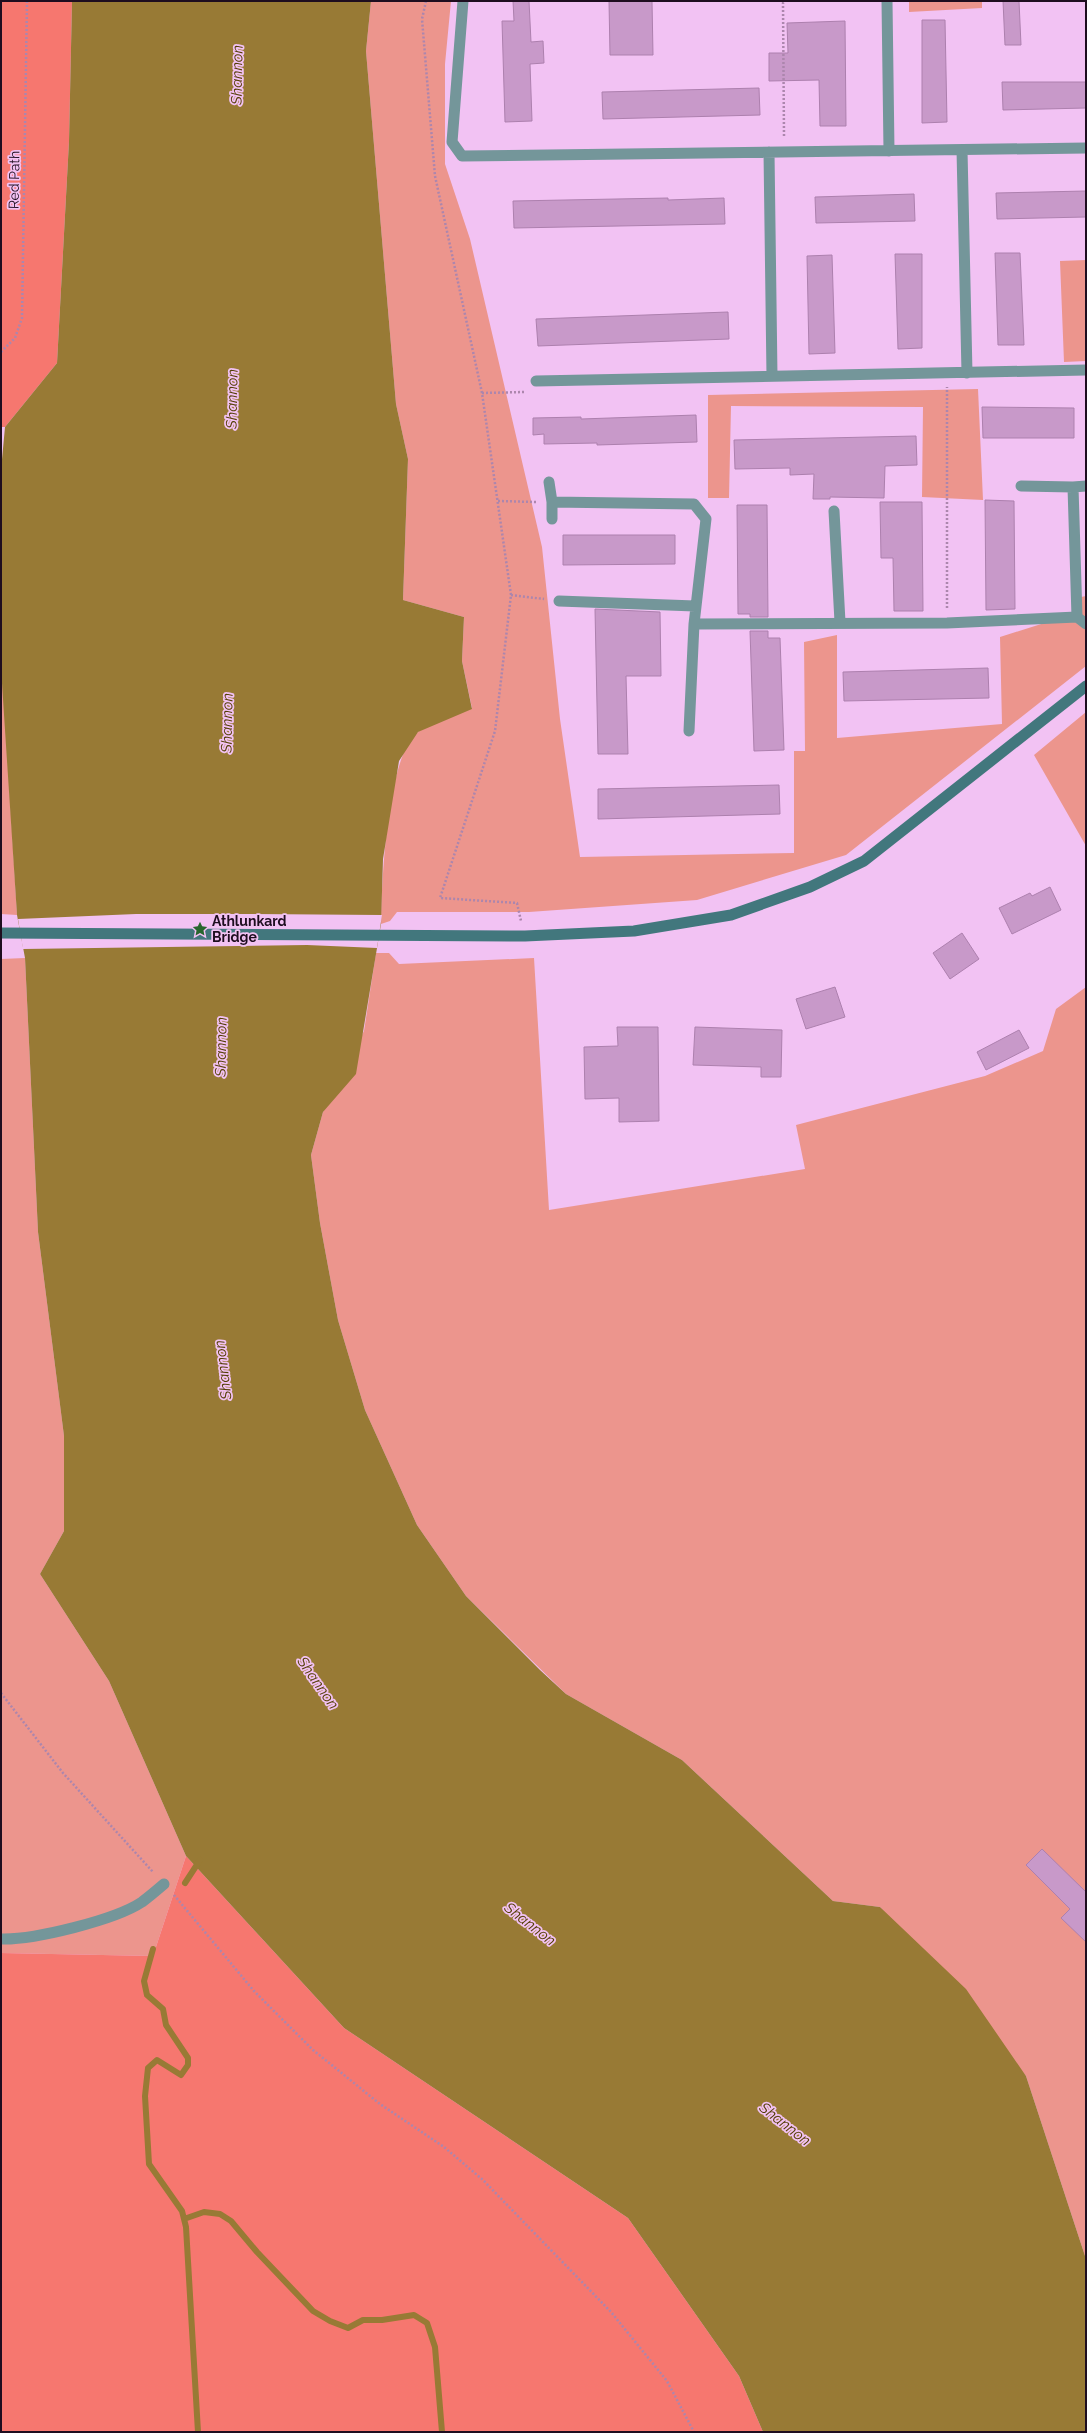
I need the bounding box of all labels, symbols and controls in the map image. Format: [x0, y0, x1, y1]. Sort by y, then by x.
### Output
water label: Shannon [227, 45, 247, 106]
street label: Red Path [5, 151, 23, 209]
water label: Shannon [222, 369, 242, 430]
water label: Shannon [217, 693, 237, 754]
place label: Athlunkard Bridge [212, 913, 287, 945]
place icon: Athlunkard Bridge [191, 920, 209, 938]
water label: Shannon [211, 1017, 231, 1078]
water label: Shannon [210, 1339, 236, 1402]
water label: Shannon [293, 1652, 343, 1713]
water label: Shannon [500, 1898, 559, 1950]
water label: Shannon [755, 2098, 814, 2150]

